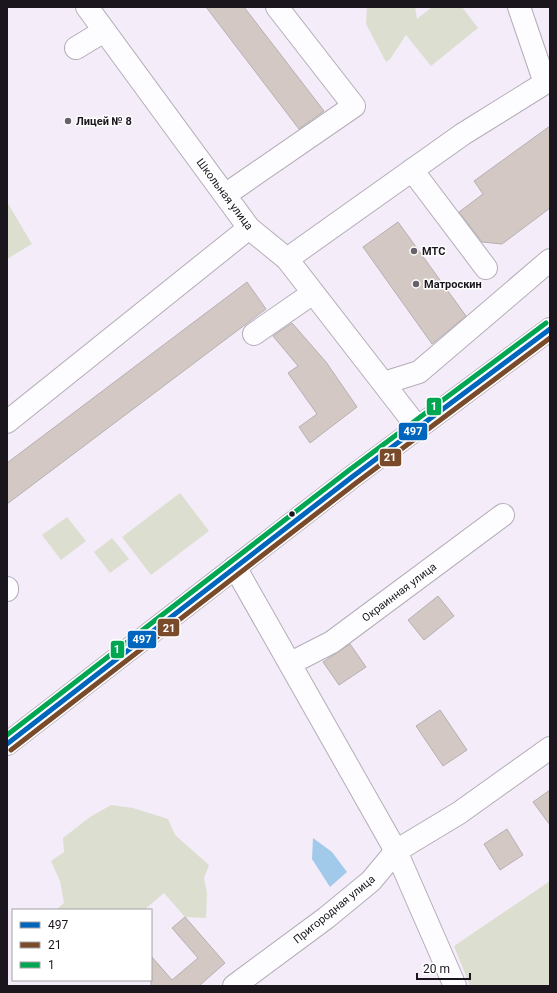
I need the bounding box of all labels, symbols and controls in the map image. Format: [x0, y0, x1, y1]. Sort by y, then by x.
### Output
place label: Лицей № 8 [76, 115, 132, 128]
marker: Лицей № 8 [63, 116, 73, 126]
street label: Школьная улица [194, 156, 256, 233]
place label: МТС [422, 245, 445, 258]
marker: МТС [409, 246, 419, 256]
place label: Матроскин [424, 278, 482, 291]
marker: Матроскин [411, 279, 421, 289]
line badge: 1 [426, 397, 442, 416]
text: 1 [431, 400, 437, 413]
line badge: 497 [398, 422, 428, 441]
text: 497 [404, 425, 422, 438]
line badge: 21 [379, 448, 402, 467]
text: 21 [384, 451, 396, 464]
unlabelled marker [287, 509, 297, 519]
street label: Окраинная улица [360, 560, 439, 625]
line badge: 21 [157, 618, 180, 637]
text: 21 [163, 622, 175, 635]
line badge: 497 [127, 630, 157, 649]
text: 497 [133, 633, 151, 646]
line badge: 1 [110, 640, 125, 659]
text: 1 [114, 643, 120, 656]
street label: Пригородная улица [291, 873, 378, 946]
legend [12, 909, 152, 981]
text: 497 [48, 918, 68, 932]
text: 21 [48, 938, 62, 952]
scale bar [417, 955, 470, 981]
text: 1 [48, 958, 55, 972]
text: 20 m [423, 962, 450, 976]

